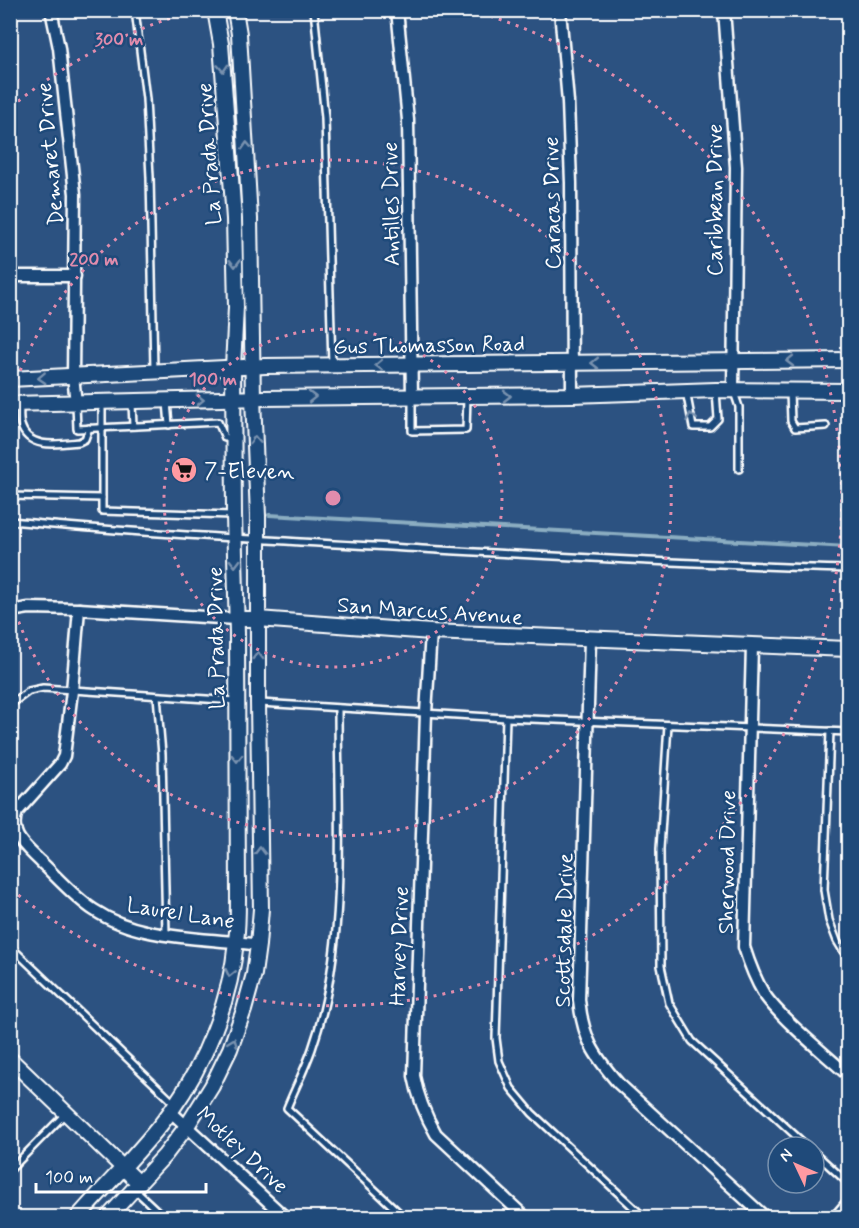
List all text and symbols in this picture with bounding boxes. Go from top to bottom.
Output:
text: 300 m [95,28,143,52]
one-way arrow [216,64,229,73]
street label: Demaret Drive [31,81,71,227]
street label: La Prada Drive [191,82,229,226]
street label: Caribbean Drive [702,124,730,276]
street label: Caracas Drive [538,136,568,270]
one-way arrow [240,142,253,151]
street label: Antilles Drive [377,142,407,266]
text: 200 m [69,248,119,272]
one-way arrow [229,258,241,267]
street label: Gus Thomasson Road [333,330,525,362]
one-way arrow [786,355,795,367]
one-way arrow [591,357,600,369]
one-way arrow [375,359,384,371]
text: 100 m [189,368,237,392]
one-way arrow [37,371,46,384]
one-way arrow [502,390,511,402]
one-way arrow [307,391,316,404]
one-way arrow [195,394,204,406]
one-way arrow [685,412,698,422]
one-way arrow [249,435,262,444]
supermarket icon: 7-Eleven [169,455,199,485]
place label: 7-Eleven [204,458,294,486]
centre of rings [323,488,343,508]
one-way arrow [229,558,241,567]
street label: La Prada Drive [202,566,232,710]
street label: San Marcus Avenue [336,592,524,632]
one-way arrow [252,651,264,660]
one-way arrow [231,753,243,762]
street label: Sherwood Drive [713,790,743,934]
one-way arrow [254,846,267,855]
street label: Scottsdale Drive [550,852,580,1008]
street label: Harvey Drive [384,886,416,1006]
street label: Laurel Lane [125,892,237,936]
one-way arrow [225,968,238,978]
one-way arrow [225,1037,238,1048]
street label: Motley Drive [190,1101,294,1200]
north arrow [766,1135,826,1195]
text: N [775,1144,798,1167]
scale bar [36,1156,206,1194]
text: 100 m [45,1166,93,1190]

